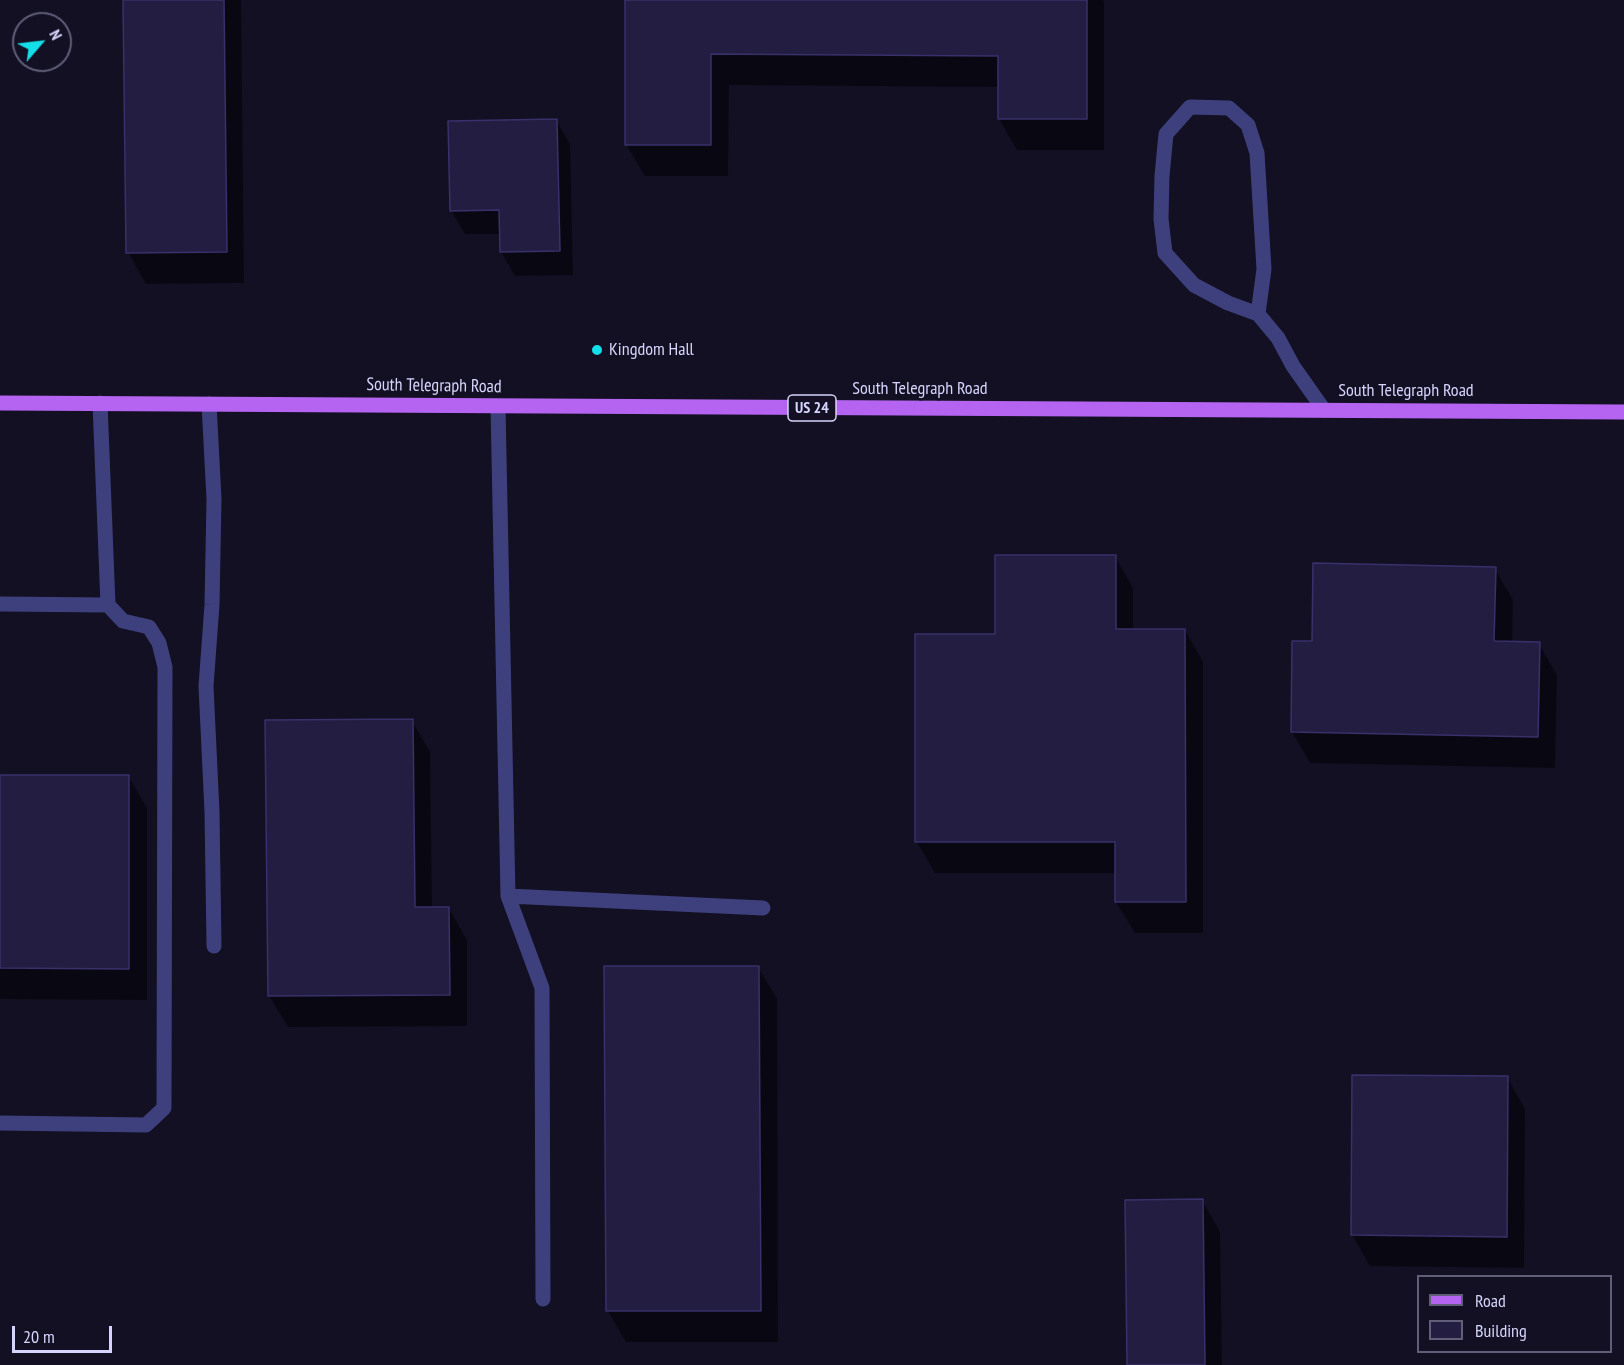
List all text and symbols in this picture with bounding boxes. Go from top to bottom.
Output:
north arrow [12,12,72,72]
text: N [45,26,67,43]
place label: Kingdom Hall [609,339,694,361]
marker: Kingdom Hall [590,343,604,357]
street label: South Telegraph Road [366,374,502,398]
street label: South Telegraph Road [852,378,988,400]
street label: South Telegraph Road [1338,380,1474,402]
road number: US 24 [788,395,836,421]
legend [1417,1275,1612,1353]
text: Road [1475,1289,1506,1312]
scale bar [15,1314,116,1352]
text: Building [1475,1319,1527,1342]
text: 20 m [23,1325,55,1348]

